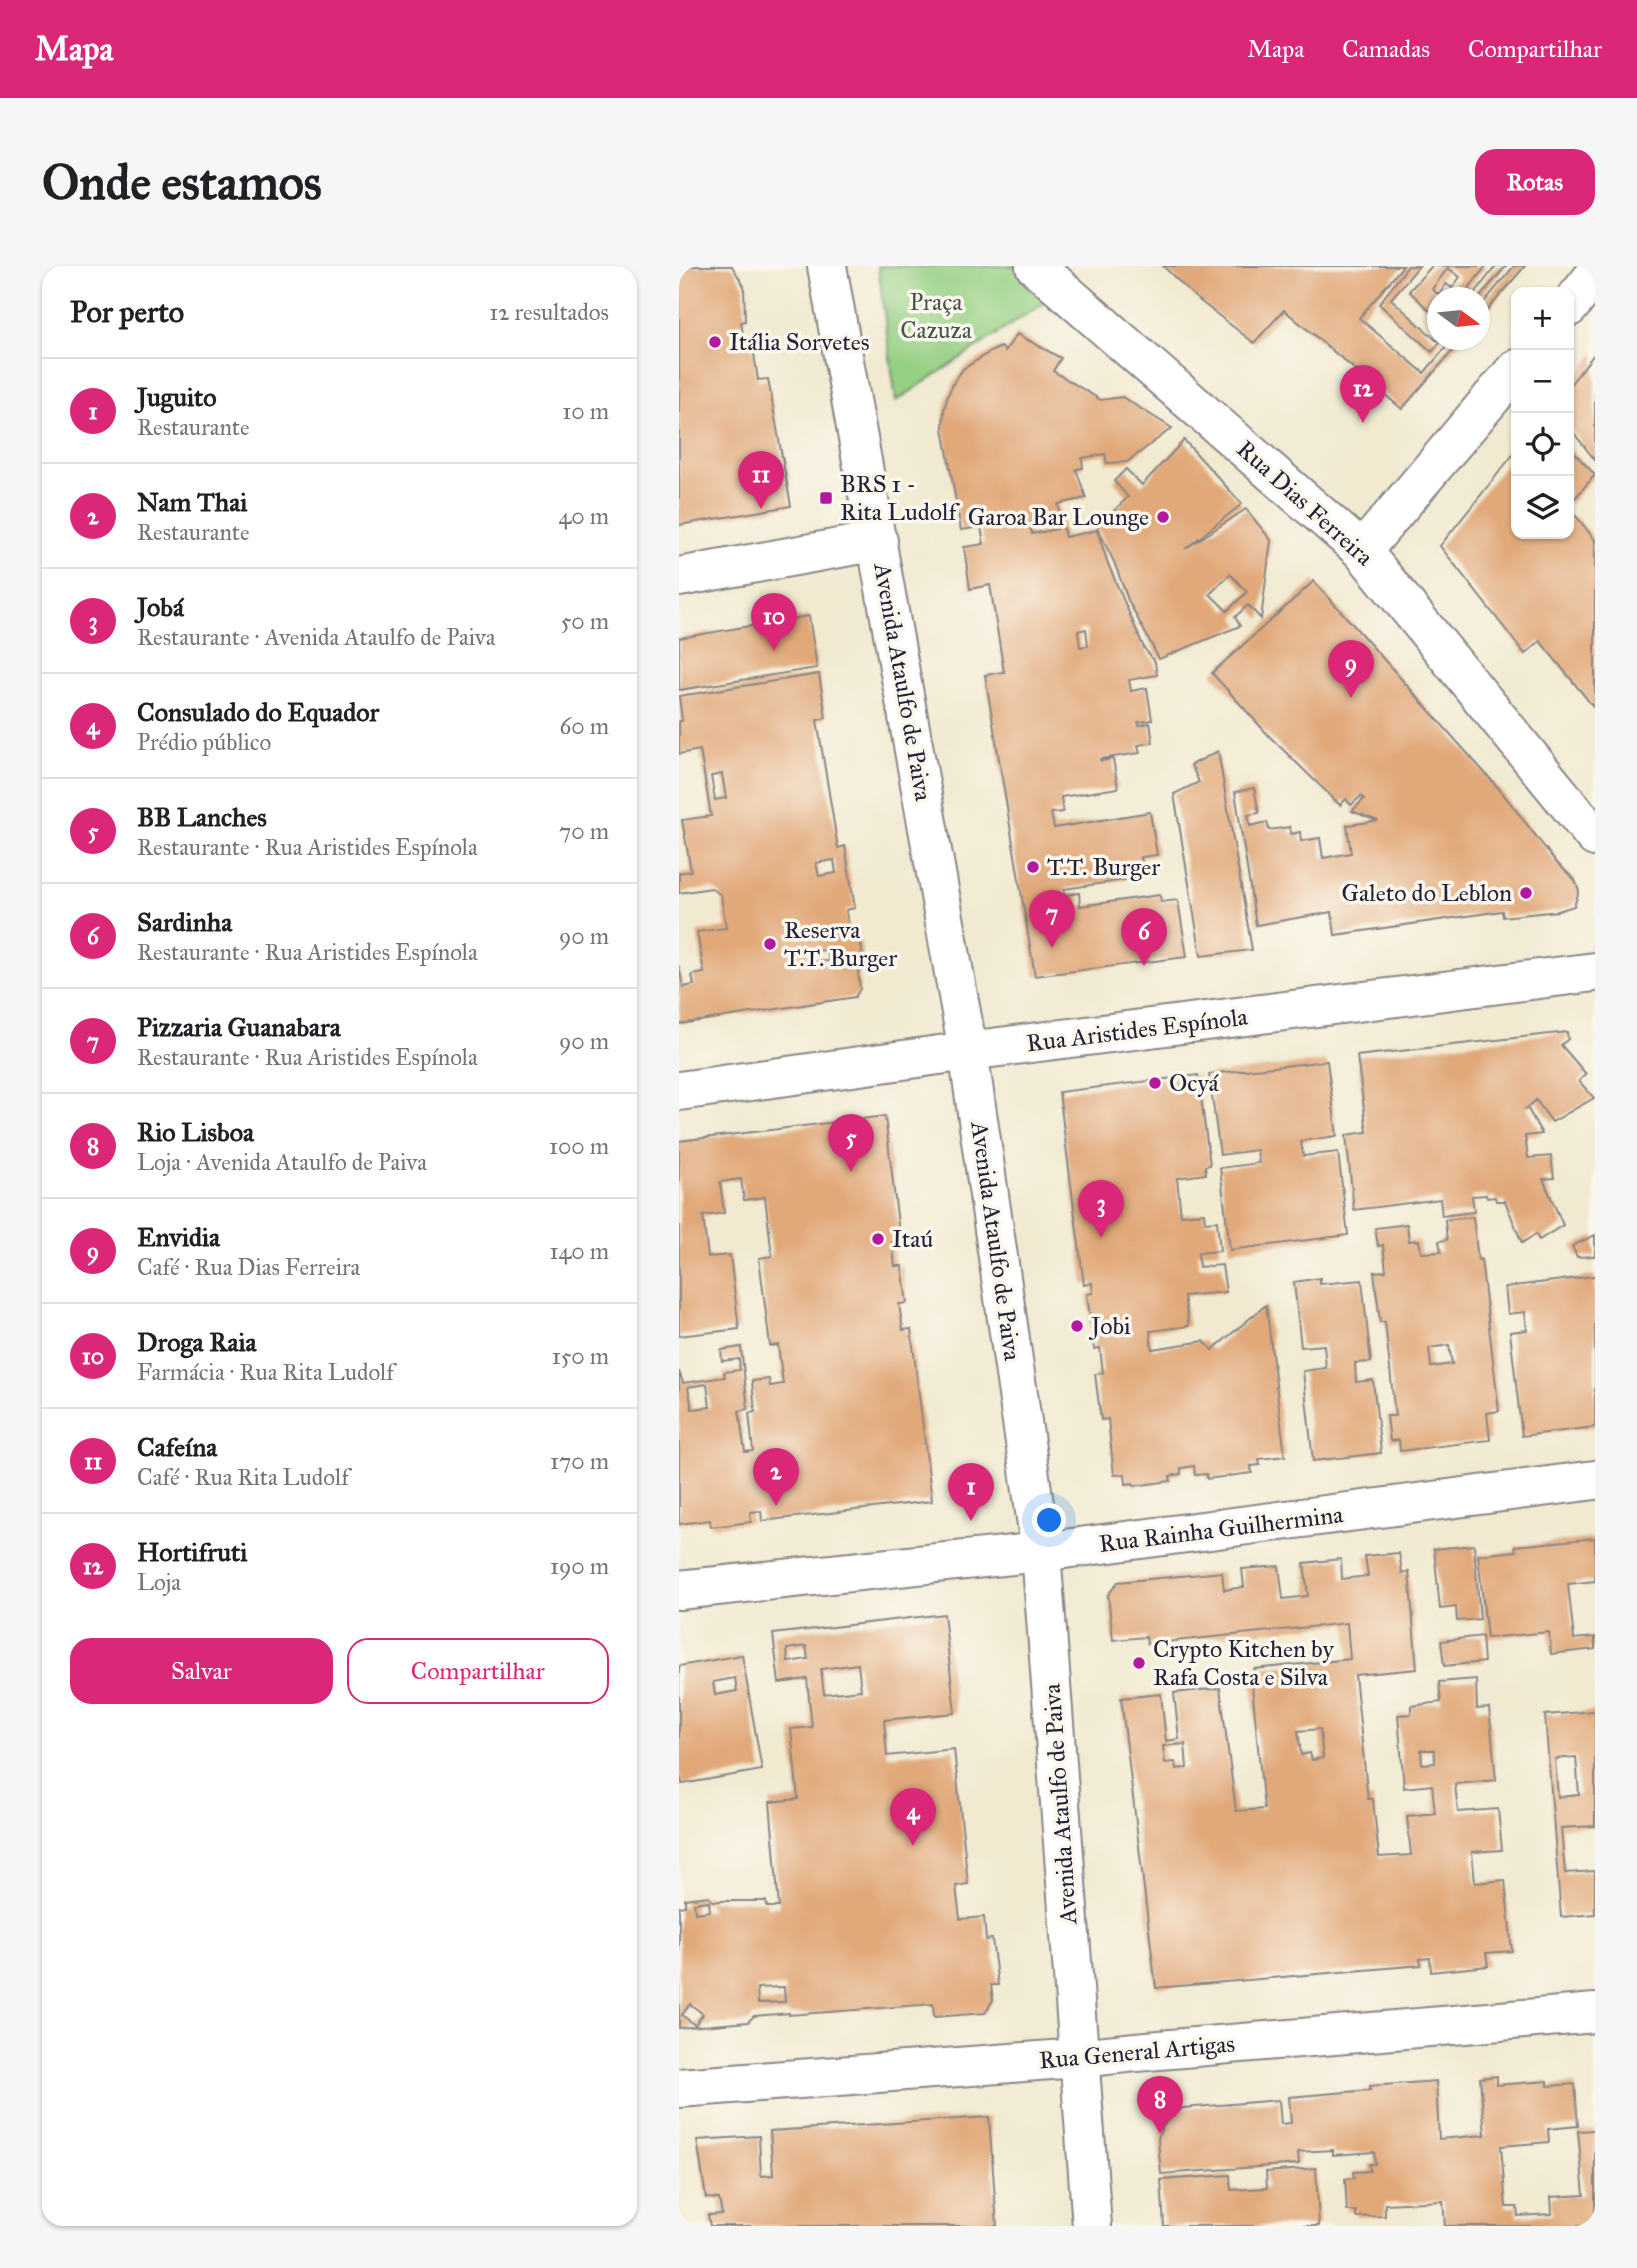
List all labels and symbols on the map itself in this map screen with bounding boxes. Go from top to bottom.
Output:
park label: Praça Cazuza [900,287,973,345]
north arrow [1427,287,1490,350]
place label: Itália Sorvetes [729,327,870,357]
marker: Itália Sorvetes [707,334,723,350]
pin: 12 [1340,365,1386,423]
street label: Rua Dias Ferreira [1231,434,1380,573]
pin: 11 [738,451,784,509]
place label: BRS 1 - Rita Ludolf [840,469,960,527]
marker: BRS 1 - Rita Ludolf [818,490,834,506]
place label: Garoa Bar Lounge [968,502,1149,532]
marker: Garoa Bar Lounge [1155,509,1171,525]
street label: Avenida Ataulfo de Paiva [867,560,939,804]
pin: 10 [751,593,797,651]
pin: 9 [1328,640,1374,698]
place label: T.T. Burger [1047,852,1160,882]
marker: T.T. Burger [1025,859,1041,875]
place label: Galeto do Leblon [1342,878,1512,908]
marker: Galeto do Leblon [1518,885,1534,901]
pin: 7 [1029,890,1075,948]
pin: 6 [1121,908,1167,966]
place label: Reserva T.T. Burger [784,915,897,973]
marker: Reserva T.T. Burger [762,936,778,952]
street label: Rua Aristides Espínola [1025,1001,1250,1058]
place label: Ocyá [1169,1068,1220,1098]
marker: Ocyá [1147,1075,1163,1091]
pin: 5 [828,1114,874,1172]
street label: Avenida Ataulfo de Paiva [964,1119,1028,1363]
pin: 3 [1078,1180,1124,1238]
place label: Itaú [892,1224,933,1254]
marker: Itaú [870,1231,886,1247]
place label: Jobi [1088,1311,1131,1341]
marker: Jobi [1069,1318,1085,1334]
pin: 2 [753,1448,799,1506]
pin: 1 [948,1463,994,1521]
street label: Rua Rainha Guilhermina [1097,1499,1346,1559]
your location [1032,1503,1066,1537]
place label: Crypto Kitchen by Rafa Costa e Silva [1153,1634,1334,1692]
marker: Crypto Kitchen by Rafa Costa e Silva [1131,1655,1147,1671]
street label: Avenida Ataulfo de Paiva [1037,1682,1083,1926]
pin: 4 [890,1788,936,1846]
street label: Rua General Artigas [1038,2028,1236,2076]
pin: 8 [1137,2076,1183,2134]

